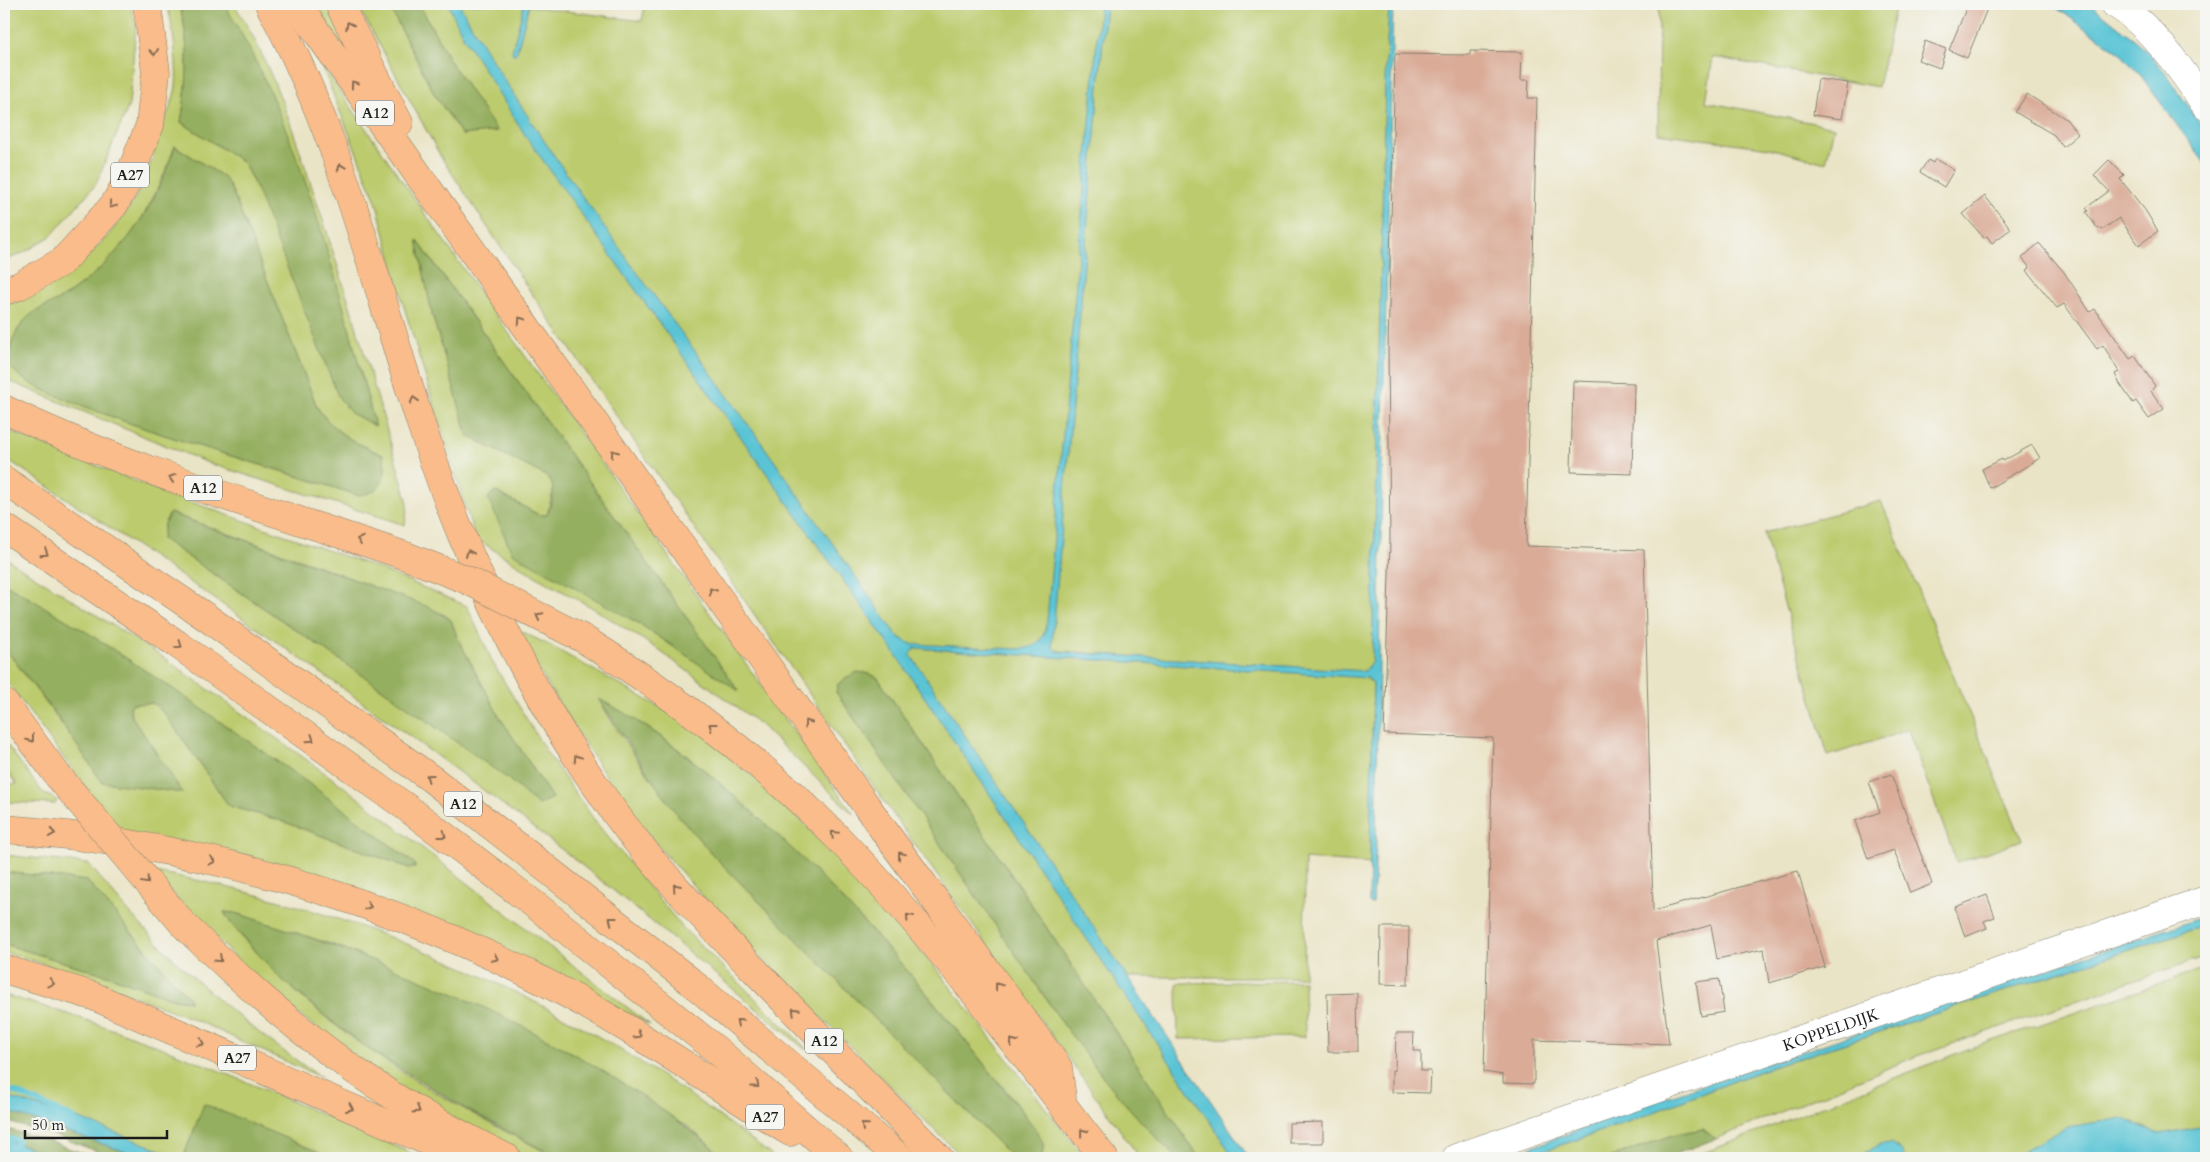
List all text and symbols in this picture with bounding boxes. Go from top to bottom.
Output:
one-way arrow [345,21,356,30]
one-way arrow [148,48,159,56]
one-way arrow [351,80,360,90]
road number: A12 [356,100,394,126]
road number: A27 [111,162,149,188]
one-way arrow [337,163,347,172]
one-way arrow [110,199,118,208]
one-way arrow [518,316,527,325]
one-way arrow [409,397,419,405]
one-way arrow [611,449,620,459]
one-way arrow [168,473,177,483]
road number: A12 [184,476,222,500]
one-way arrow [356,536,364,546]
one-way arrow [39,547,48,557]
one-way arrow [465,549,476,558]
one-way arrow [709,587,718,597]
one-way arrow [535,612,544,622]
one-way arrow [173,639,183,648]
one-way arrow [804,720,812,729]
one-way arrow [709,724,718,732]
one-way arrow [25,733,34,743]
one-way arrow [305,733,315,742]
one-way arrow [574,755,583,764]
one-way arrow [425,774,435,783]
road number: A12 [444,792,482,816]
one-way arrow [49,827,57,838]
one-way arrow [437,829,446,837]
one-way arrow [830,831,839,840]
one-way arrow [898,851,907,861]
one-way arrow [208,855,217,866]
one-way arrow [140,875,149,884]
one-way arrow [673,883,682,892]
one-way arrow [364,900,372,910]
one-way arrow [906,913,915,922]
one-way arrow [608,917,618,926]
one-way arrow [490,952,499,963]
one-way arrow [213,953,222,962]
one-way arrow [46,977,54,987]
one-way arrow [995,982,1004,992]
street label: KOPPELDIJK [1780,1003,1882,1057]
one-way arrow [791,1008,800,1017]
one-way arrow [736,1019,745,1027]
road number: A12 [805,1028,843,1054]
one-way arrow [632,1029,641,1038]
one-way arrow [196,1036,205,1047]
one-way arrow [1010,1039,1018,1048]
road number: A27 [218,1046,256,1070]
one-way arrow [750,1079,759,1088]
one-way arrow [345,1101,354,1112]
one-way arrow [412,1104,421,1114]
road number: A27 [746,1104,784,1130]
scale bar [25,1107,168,1139]
text: 50 m [32,1115,64,1135]
one-way arrow [860,1123,869,1132]
one-way arrow [1081,1129,1089,1138]

